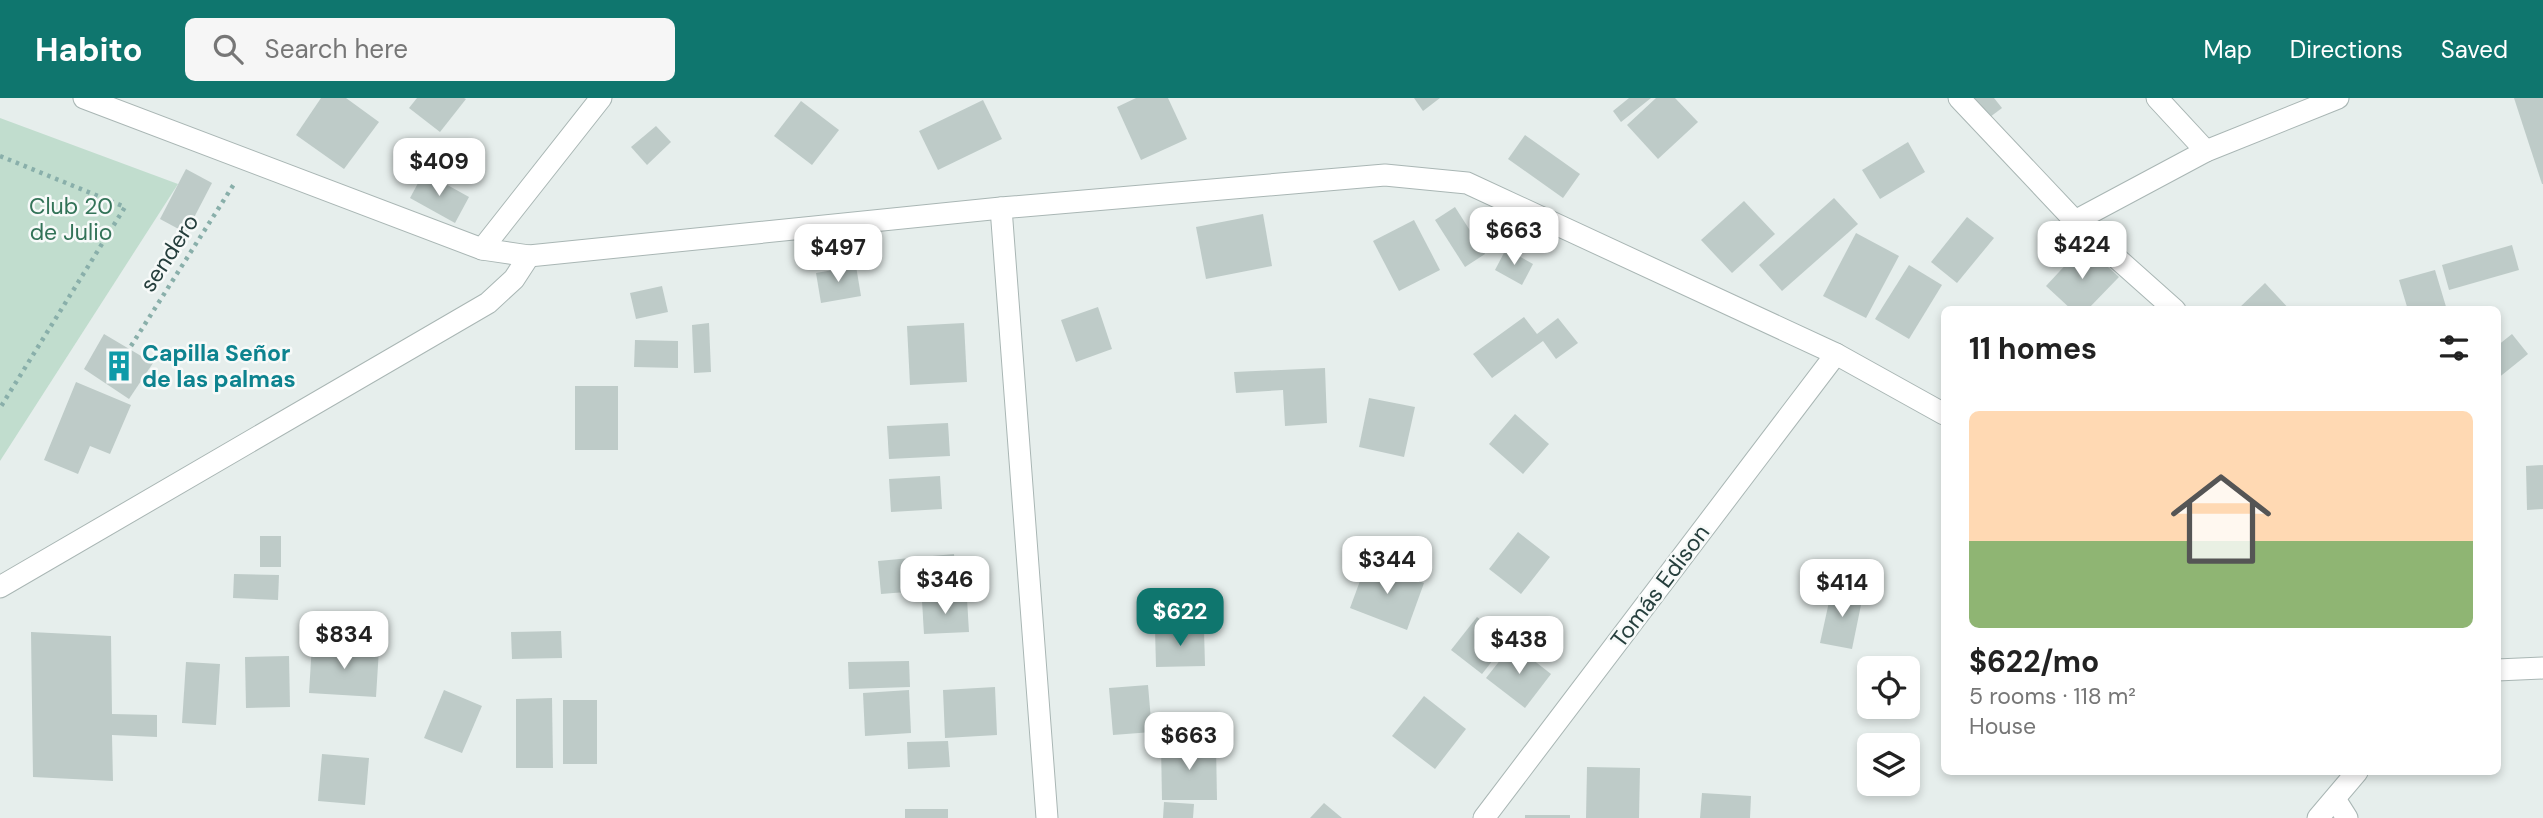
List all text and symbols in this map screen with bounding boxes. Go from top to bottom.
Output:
search box [185,18,675,81]
text: Habito [35,28,143,71]
icon: search [209,30,247,68]
text: Search here [265,32,408,66]
text: Map [2204,34,2252,65]
text: Directions [2290,34,2403,65]
text: Saved [2441,34,2508,65]
pin: $409 [398,139,480,198]
text: $409 [409,146,469,176]
park label: Club 20 de Julio [29,191,113,247]
street label: sendero [133,208,205,298]
pin: $663 [1473,208,1555,267]
text: $663 [1486,215,1542,245]
pin: $424 [2041,222,2123,281]
pin: $497 [797,225,879,284]
text: $424 [2054,229,2110,259]
text: $497 [810,232,866,262]
text: 11 homes [1969,329,2097,368]
icon: filters [2435,329,2473,367]
place label: Capilla Señor de las palmas [142,338,296,394]
building icon: Capilla Señor de las palmas [102,349,136,383]
icon: home [2158,456,2284,582]
street label: Tomás Edison [1604,518,1716,654]
pin: $344 [1346,536,1428,596]
text: $344 [1358,544,1416,574]
pin: $346 [904,556,986,616]
pin: $414 [1801,560,1883,619]
text: $346 [916,564,974,594]
text: $414 [1816,567,1868,597]
pin: $622 [1139,588,1221,648]
text: $622 [1153,596,1207,626]
pin: $834 [303,612,385,671]
pin: $438 [1478,616,1560,676]
text: $834 [315,619,373,649]
text: $438 [1490,624,1548,654]
text: $622/mo [1969,642,2099,681]
map controls [1857,656,1920,796]
button: locate [1857,656,1920,719]
text: 5 rooms · 118 m² [1969,681,2136,711]
text: House [1969,711,2036,741]
pin: $663 [1148,712,1230,772]
text: $663 [1161,720,1217,750]
button: layers [1857,733,1920,796]

